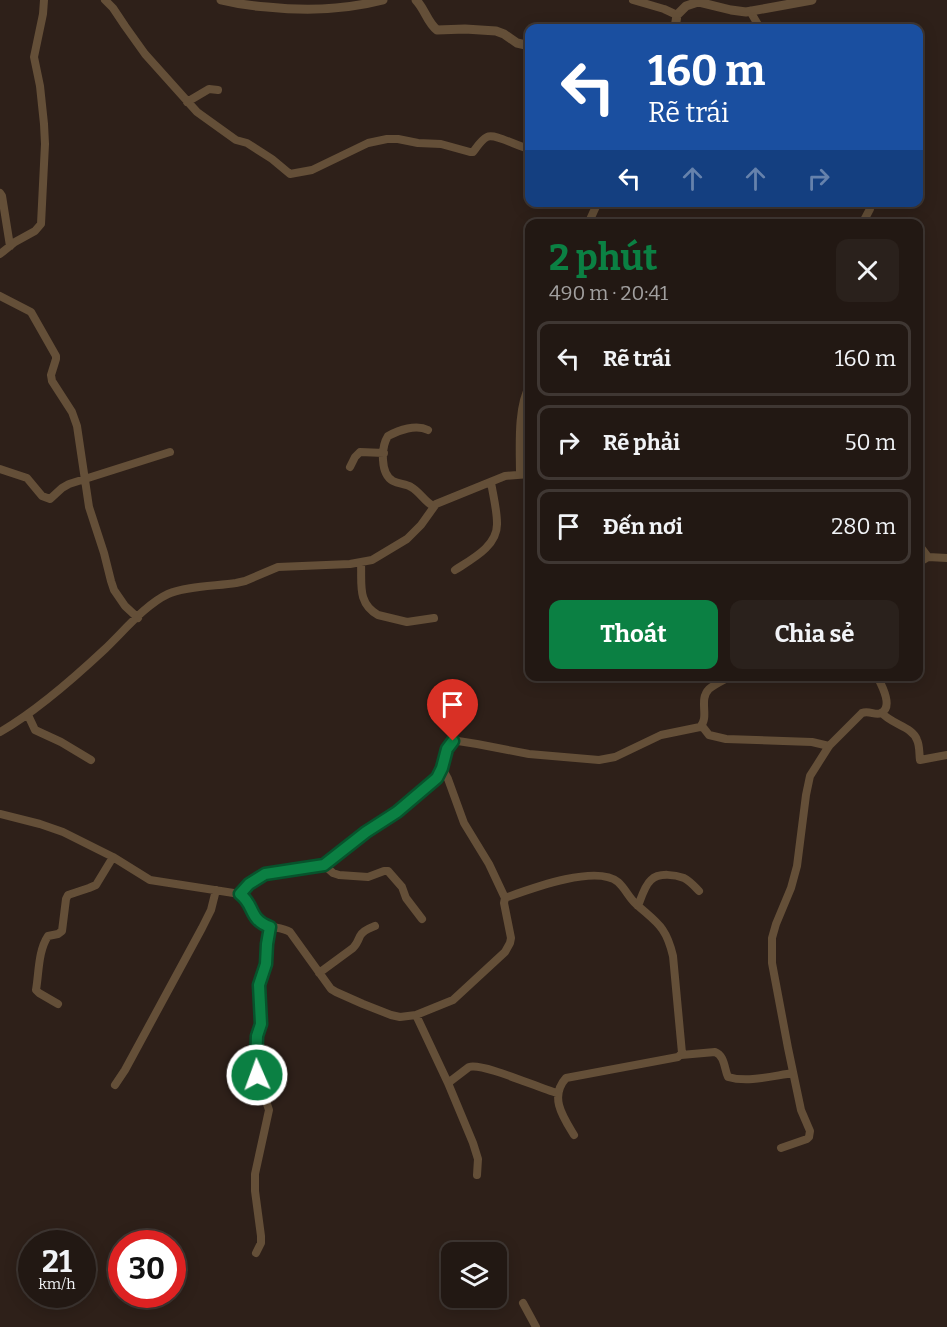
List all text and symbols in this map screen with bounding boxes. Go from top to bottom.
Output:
text: 160 m [648,46,765,96]
icon: left [549,48,627,126]
text: Rẽ trái [648,97,729,129]
icon: left [613,162,646,195]
icon: ahead [676,162,709,195]
icon: ahead [739,162,772,195]
icon: right [802,162,835,195]
text: 2 phút [549,236,657,280]
button: close [836,239,899,302]
text: 490 m · 20:41 [549,281,668,305]
icon: left [552,342,585,375]
text: Rẽ trái [603,345,671,372]
text: 160 m [835,345,896,372]
icon: right [552,426,585,459]
text: Rẽ phải [603,429,680,456]
text: 50 m [845,429,896,456]
icon: arrive [552,510,585,543]
text: Đến nơi [603,513,683,540]
text: 280 m [831,513,896,540]
button: Thoát [549,600,718,669]
button: Chia sẻ [730,600,899,669]
pin [427,679,478,741]
icon: arrive [436,688,469,721]
position arrow [225,1043,289,1107]
speed limit sign: 30 [108,1230,186,1308]
map controls [441,1242,507,1308]
button: layers [441,1242,507,1308]
text: 21 [42,1244,72,1280]
text: km/h [38,1275,76,1293]

